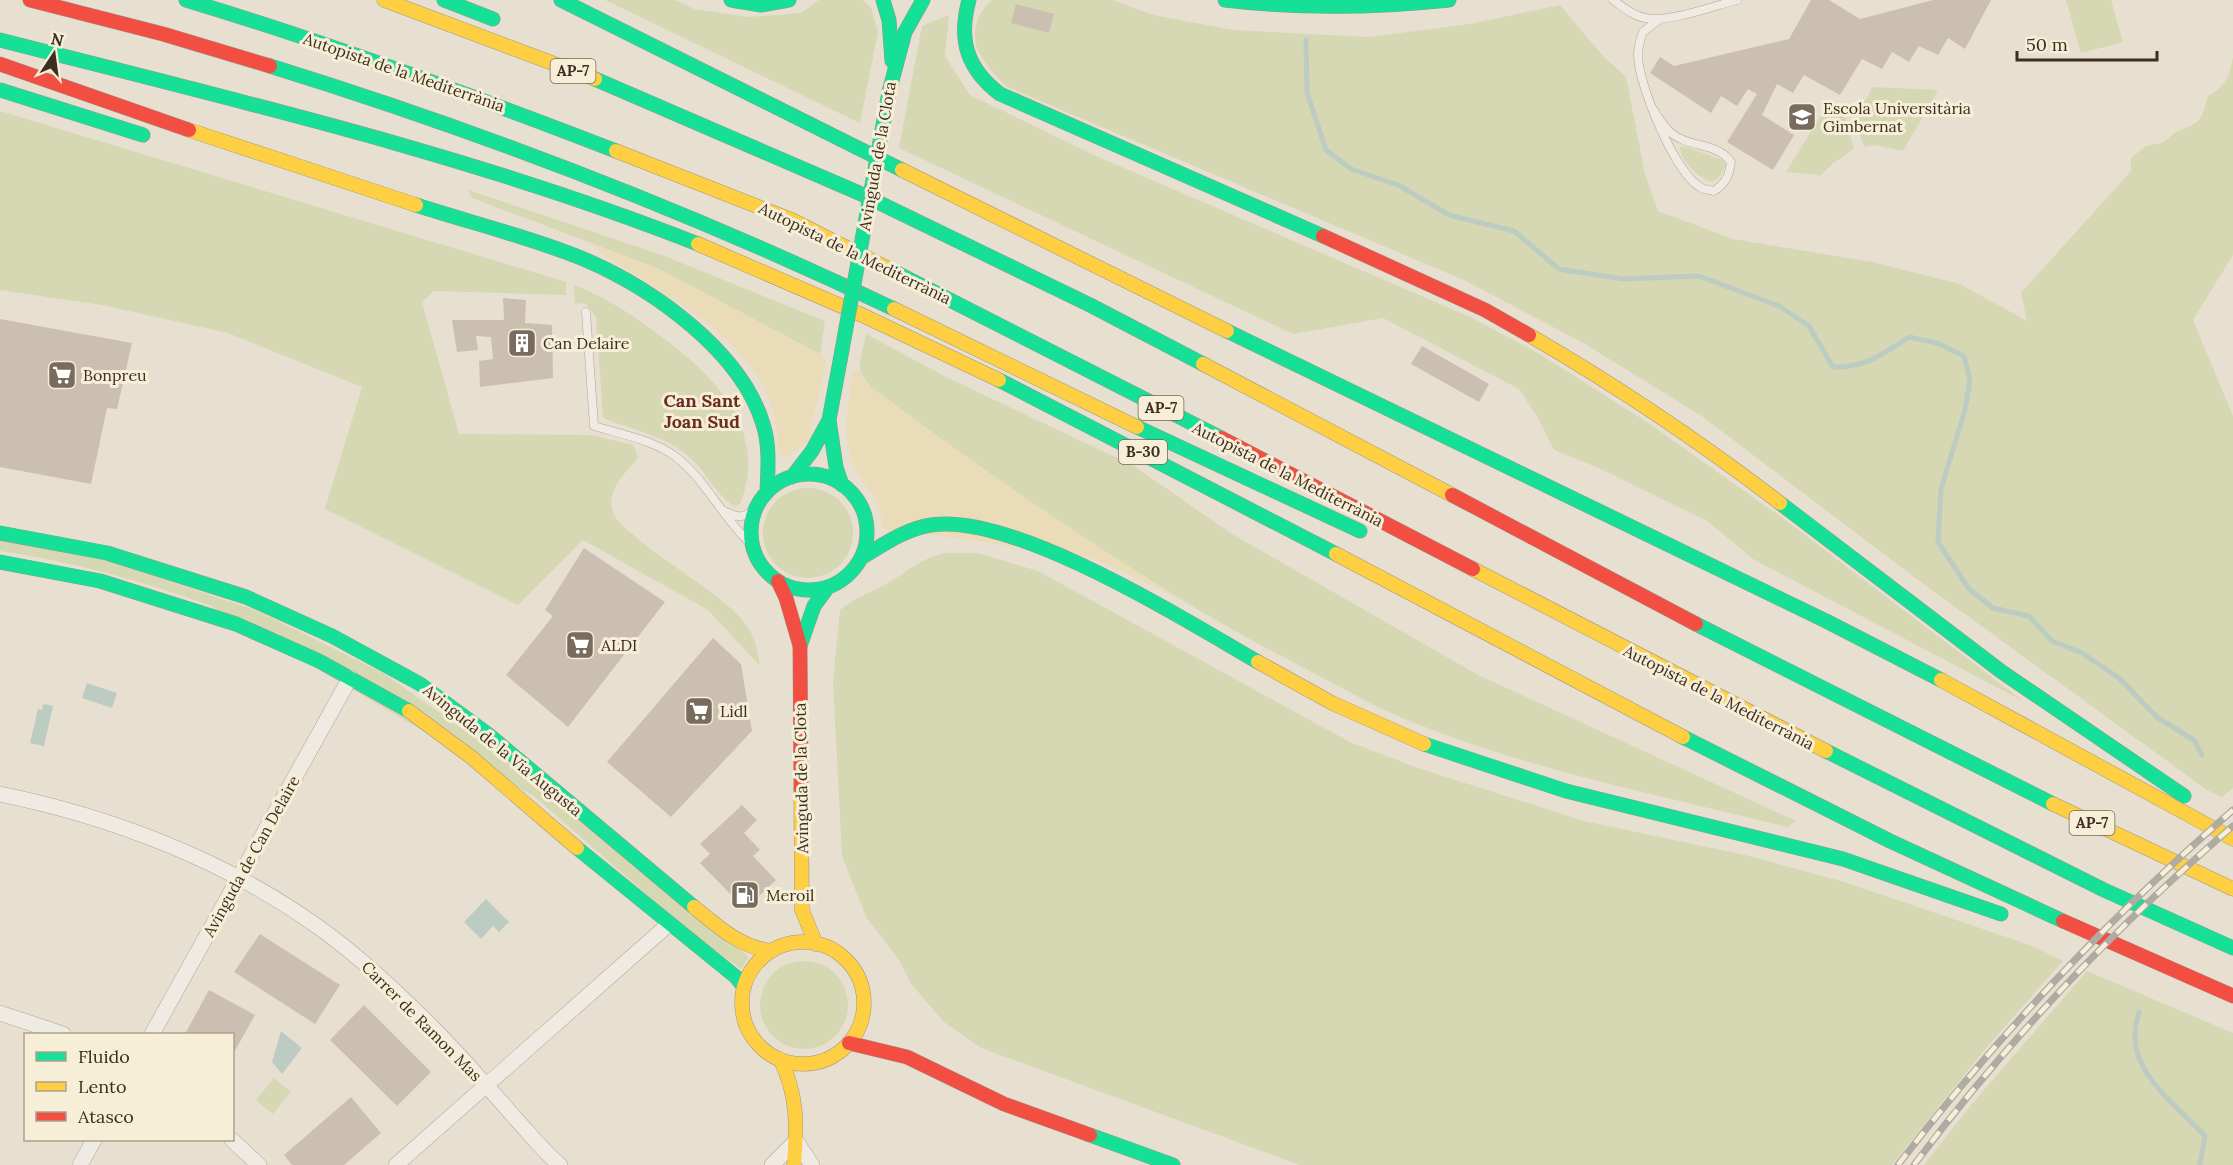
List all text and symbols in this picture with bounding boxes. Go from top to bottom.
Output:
north arrow [24,24,84,84]
scale bar [2017,24,2156,62]
text: N [49,28,66,51]
street label: Autopista de la Mediterrània [300,28,507,116]
text: 50 m [2026,33,2068,56]
road number: AP-7 [550,59,596,83]
street label: Avinguda de la Clota [854,80,900,233]
place label: Escola Universitària Gimbernat [1823,98,1971,136]
school or university icon: Escola Universitària Gimbernat [1786,101,1818,133]
street label: Autopista de la Mediterrània [755,197,954,308]
building icon: Can Delaire [506,327,538,359]
place label: Can Delaire [543,333,630,353]
supermarket icon: Bonpreu [46,359,78,391]
place label: Bonpreu [83,365,147,385]
district label: Can Sant Joan Sud [663,389,741,433]
road number: AP-7 [1138,396,1184,420]
street label: Autopista de la Mediterrània [1188,417,1387,531]
road number: B-30 [1119,440,1167,464]
supermarket icon: ALDI [564,629,596,661]
place label: ALDI [600,635,637,655]
street label: Autopista de la Mediterrània [1619,640,1818,754]
street label: Avinguda de la Via Augusta [419,679,586,820]
supermarket icon: Lidl [683,695,715,727]
place label: Lidl [720,701,748,721]
street label: Avinguda de la Clota [790,702,812,855]
street label: Avinguda de Can Delaire [198,772,304,941]
road number: AP-7 [2070,811,2114,835]
fuel station icon: Meroil [729,879,761,911]
place label: Meroil [766,885,814,905]
street label: Carrer de Ramon Mas [358,957,486,1085]
legend [24,1033,234,1141]
text: Fluido [78,1045,130,1068]
text: Lento [78,1075,126,1098]
text: Atasco [77,1105,134,1128]

